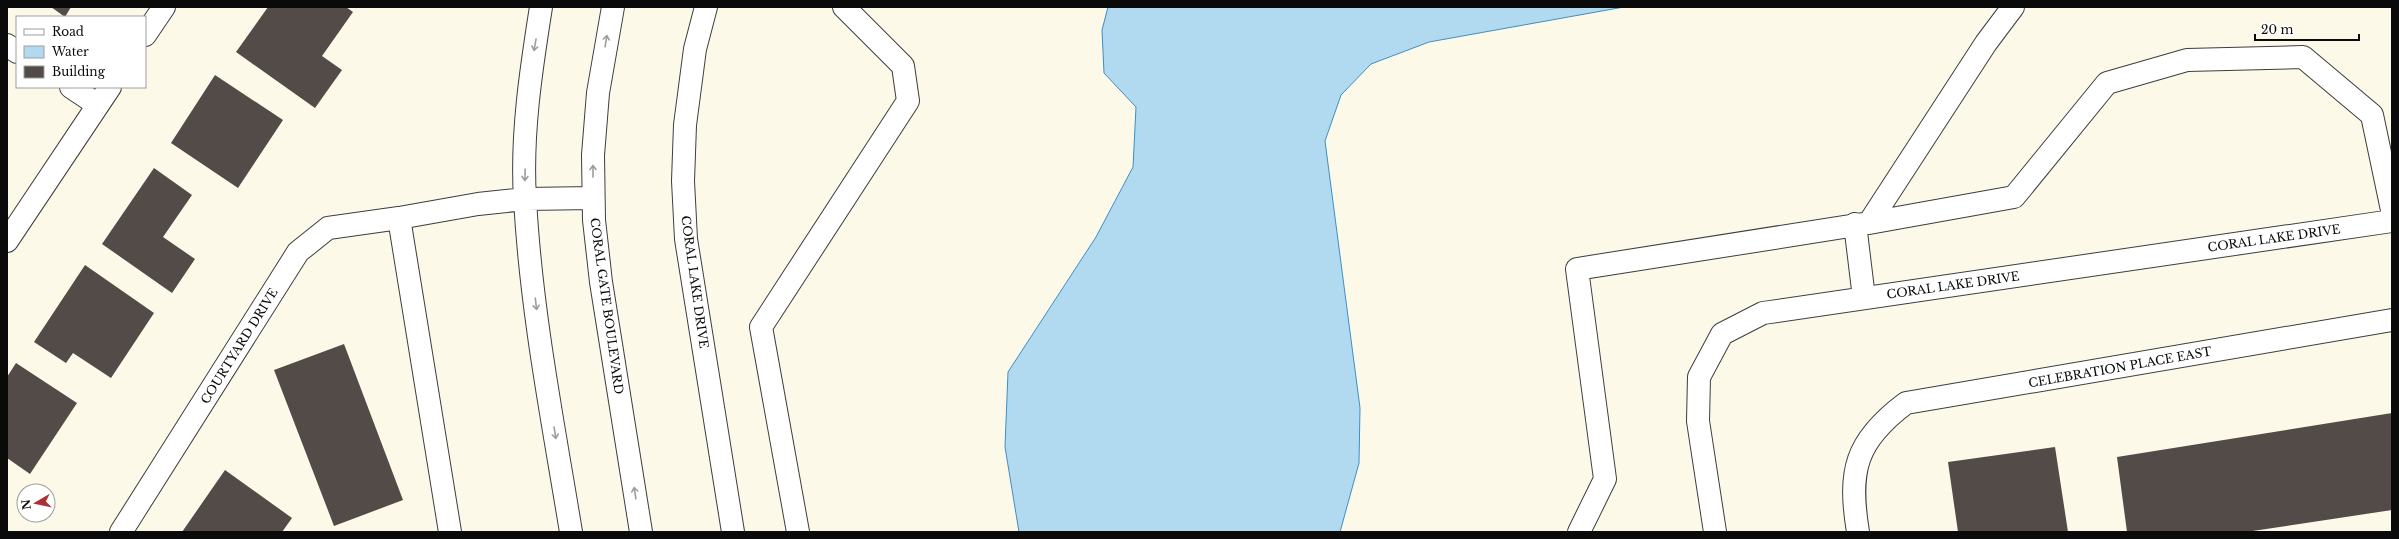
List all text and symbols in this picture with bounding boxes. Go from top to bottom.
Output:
legend [16,16,146,88]
scale bar [2255,16,2359,42]
text: 20 m [2261,22,2293,37]
text: Road [52,24,84,39]
one-way arrow [603,35,611,48]
one-way arrow [531,39,539,52]
text: Water [51,44,89,59]
text: Building [52,64,106,79]
one-way arrow [589,165,597,178]
one-way arrow [521,168,529,181]
street label: CORAL LAKE DRIVE [678,215,712,350]
street label: CORAL GATE BOULEVARD [587,217,627,395]
street label: CORAL LAKE DRIVE [2207,221,2342,255]
street label: CORAL LAKE DRIVE [1886,268,2021,302]
street label: COURTYARD DRIVE [197,285,281,407]
one-way arrow [532,297,540,310]
street label: CELEBRATION PLACE EAST [2027,343,2213,391]
one-way arrow [551,426,559,439]
north arrow [16,483,56,523]
one-way arrow [631,487,639,500]
text: N [18,498,34,511]

